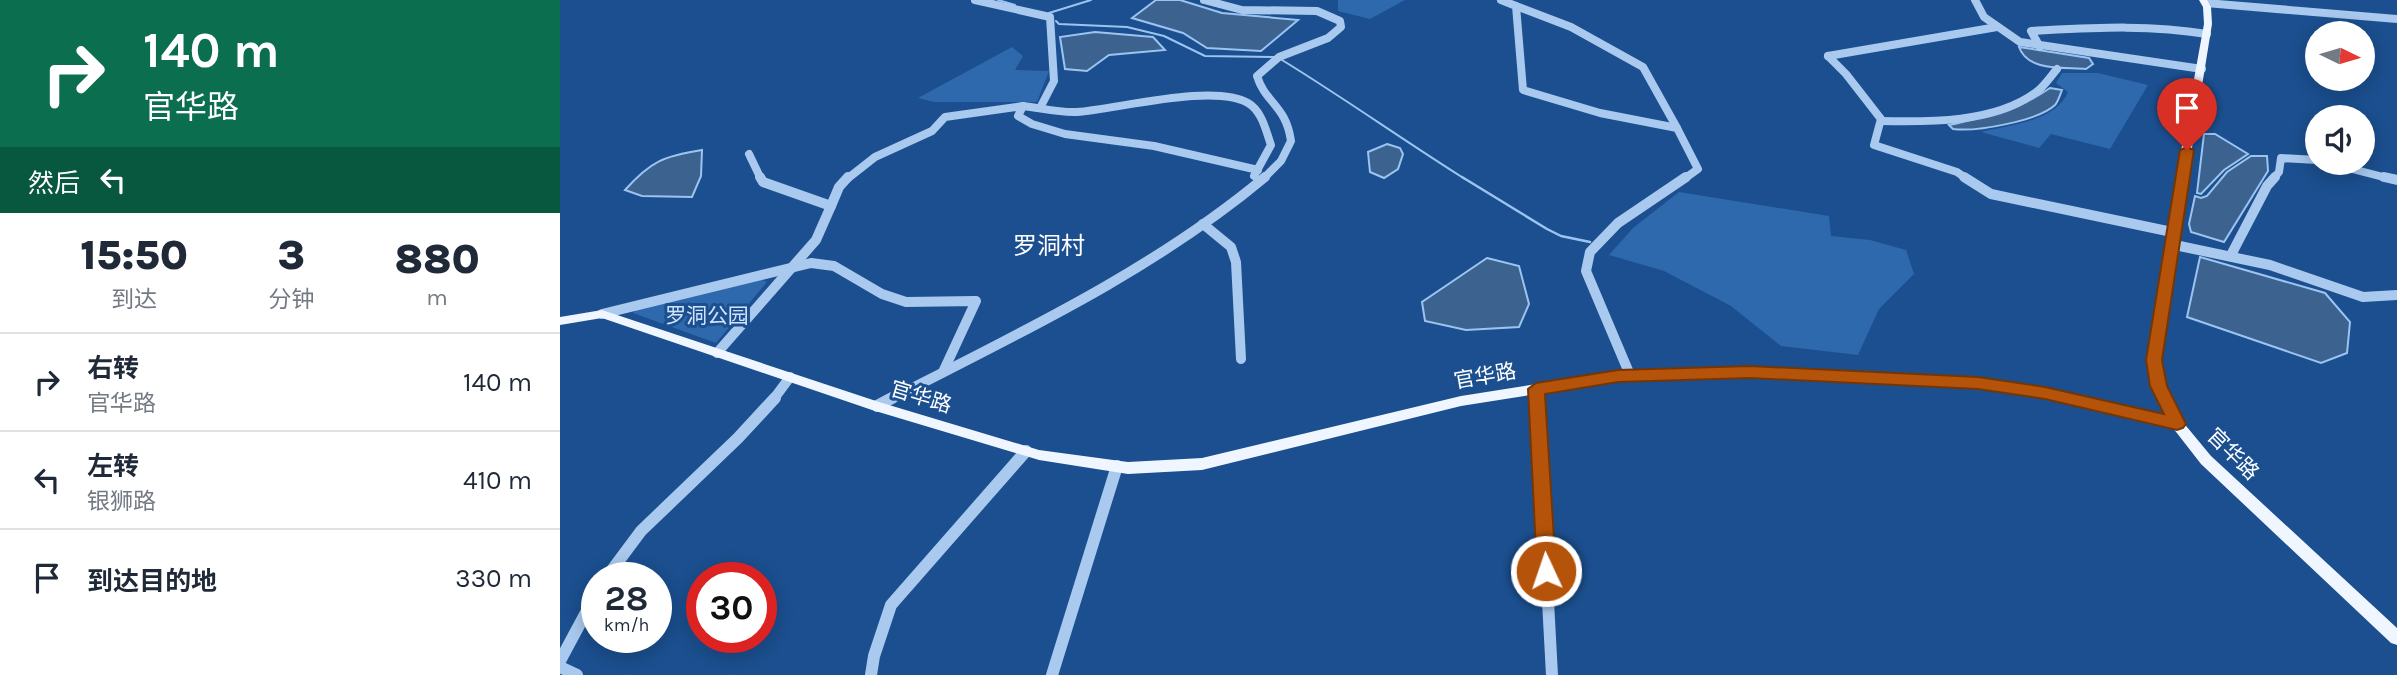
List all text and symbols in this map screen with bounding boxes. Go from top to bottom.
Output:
north arrow [2305,21,2375,91]
map controls [2305,21,2375,175]
text: 140 m [143,22,280,79]
icon: right [28,28,119,119]
pin [2157,78,2217,150]
text: 官华路 [143,89,239,126]
icon: arrive [2168,89,2206,127]
button: sound [2305,105,2375,175]
icon: left [94,161,132,199]
text: 然后 [28,168,80,199]
text: 15:50 [80,230,188,280]
text: 3 [277,230,305,280]
district label: 罗洞村 [1013,232,1085,260]
text: 880 [394,234,480,284]
text: m [426,284,448,311]
text: 到达 [111,286,157,313]
text: 分钟 [268,286,314,313]
park label: 罗洞公园 [665,304,749,328]
text: 右转 [87,353,139,384]
street label: 官华路 [1452,359,1518,393]
icon: right [28,363,66,401]
text: 140 m [463,367,532,398]
street label: 官华路 [887,376,955,418]
text: 官华路 [87,390,156,417]
street label: 官华路 [2202,423,2264,485]
text: 左转 [87,451,139,482]
icon: left [28,461,66,499]
text: 410 m [463,465,532,496]
text: 银狮路 [87,488,156,515]
position arrow [1509,534,1583,608]
icon: arrive [28,559,66,597]
speed limit sign: 30 [686,562,777,653]
text: 330 m [455,563,532,594]
text: 到达目的地 [87,566,217,597]
text: 28 [605,578,648,619]
text: km/h [604,614,649,636]

